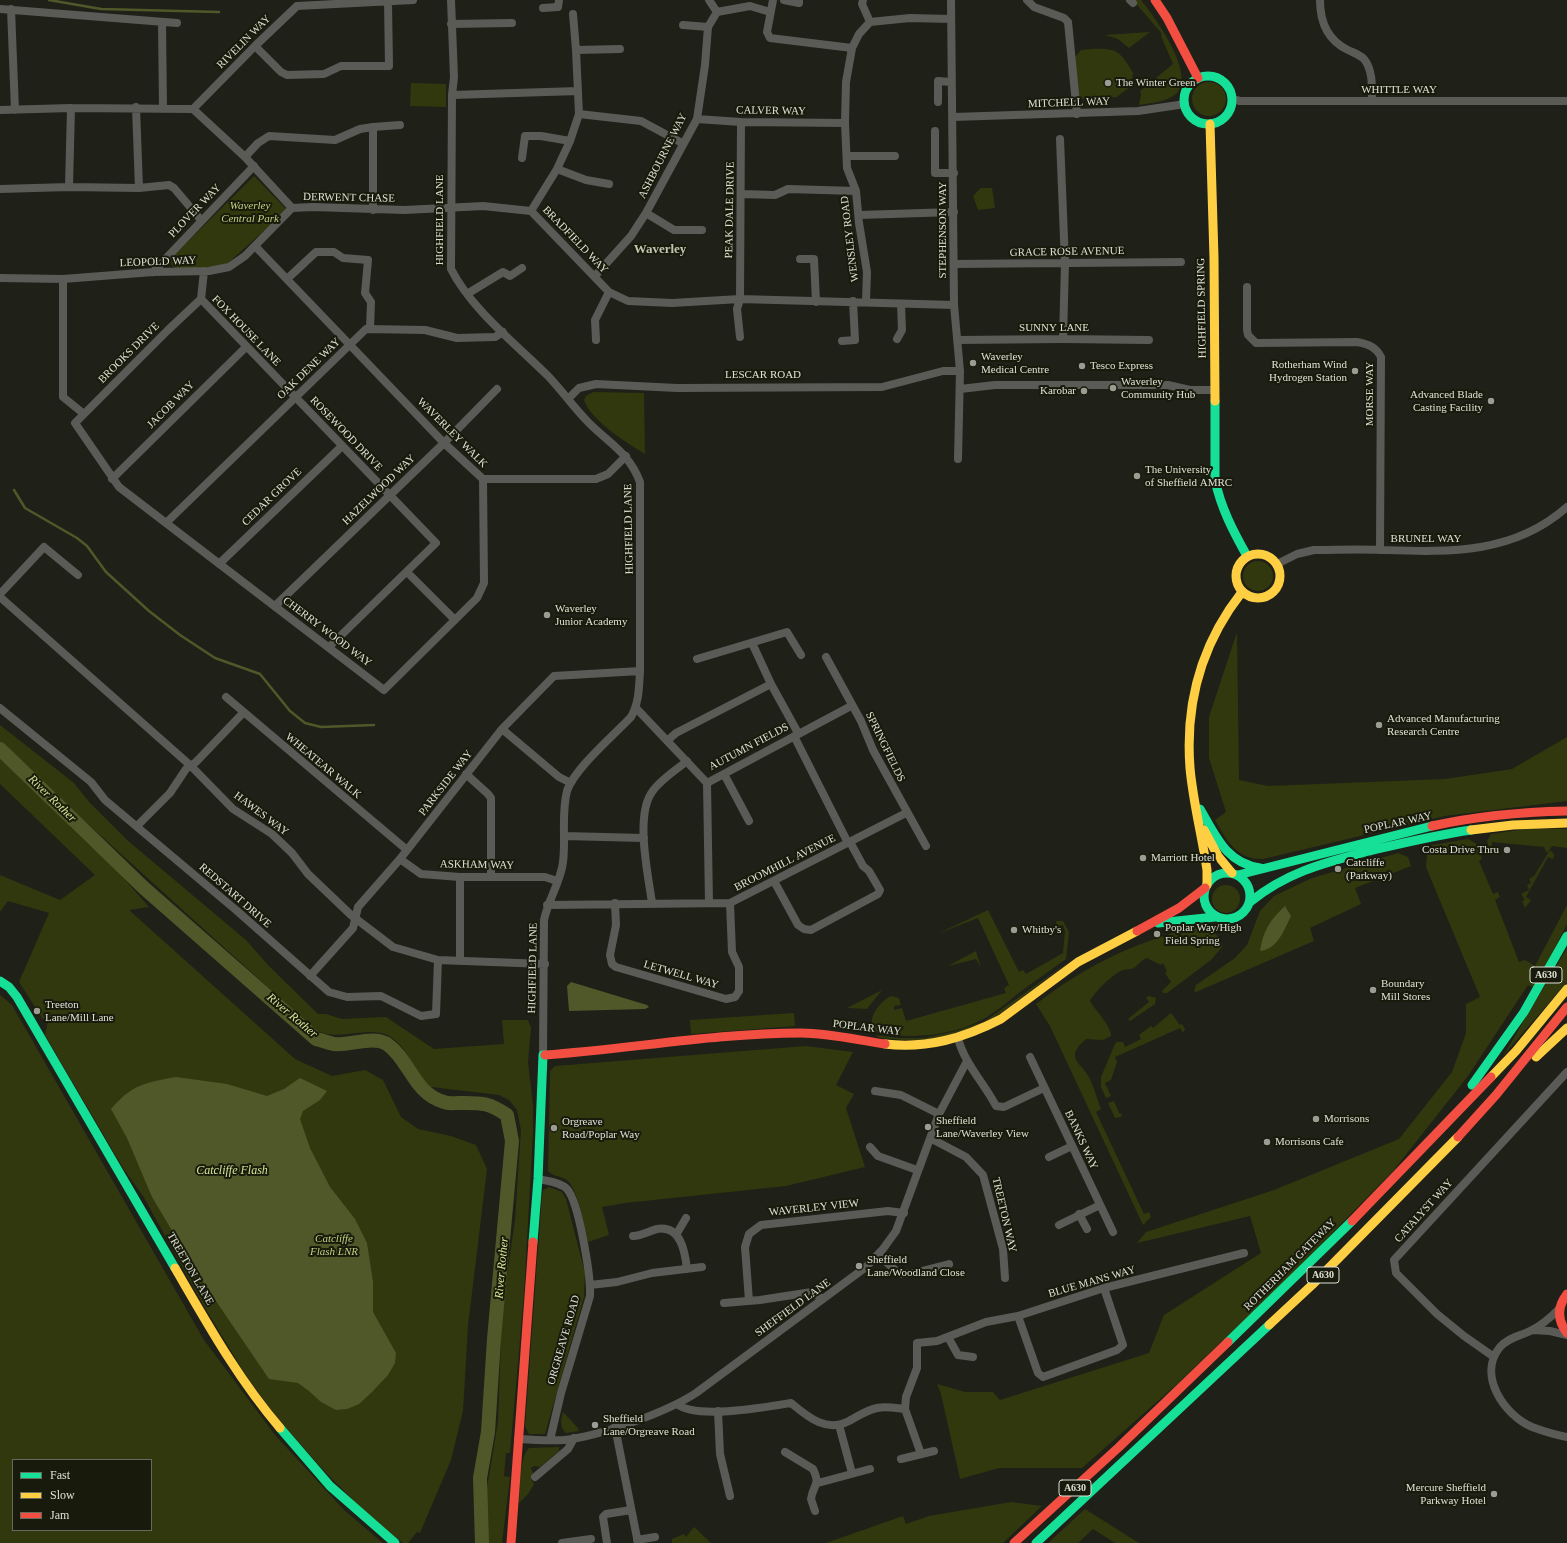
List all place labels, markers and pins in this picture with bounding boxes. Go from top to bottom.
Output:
place label: The Winter Green [1116,76,1196,90]
marker: The Winter Green [1103,78,1113,88]
place label: Waverley Medical Centre [981,350,1049,376]
marker: Waverley Medical Centre [968,358,978,368]
place label: Rotherham Wind Hydrogen Station [1269,358,1347,384]
place label: Tesco Express [1090,359,1153,373]
marker: Tesco Express [1077,361,1087,371]
marker: Rotherham Wind Hydrogen Station [1350,366,1360,376]
place label: Waverley Community Hub [1121,375,1195,401]
marker: Waverley Community Hub [1108,383,1118,393]
place label: Karobar [1040,384,1076,398]
marker: Karobar [1079,386,1089,396]
place label: Advanced Blade Casting Facility [1410,388,1483,414]
marker: Advanced Blade Casting Facility [1486,396,1496,406]
place label: The University of Sheffield AMRC [1145,463,1232,489]
marker: The University of Sheffield AMRC [1132,471,1142,481]
place label: Waverley Junior Academy [555,602,627,628]
marker: Waverley Junior Academy [542,610,552,620]
place label: Advanced Manufacturing Research Centre [1387,712,1500,738]
marker: Advanced Manufacturing Research Centre [1374,720,1384,730]
place label: Costa Drive Thru [1422,843,1499,857]
marker: Costa Drive Thru [1502,845,1512,855]
place label: Marriott Hotel [1151,851,1215,865]
marker: Marriott Hotel [1138,853,1148,863]
place label: Catcliffe (Parkway) [1346,856,1392,882]
marker: Catcliffe (Parkway) [1333,864,1343,874]
place label: Poplar Way/High Field Spring [1165,921,1241,947]
place label: Whitby's [1022,923,1061,937]
marker: Whitby's [1009,925,1019,935]
marker: Poplar Way/High Field Spring [1152,929,1162,939]
place label: Boundary Mill Stores [1381,977,1430,1003]
marker: Boundary Mill Stores [1368,985,1378,995]
place label: Treeton Lane/Mill Lane [45,998,114,1024]
marker: Treeton Lane/Mill Lane [32,1006,42,1016]
place label: Morrisons [1324,1112,1369,1126]
place label: Sheffield Lane/Waverley View [936,1114,1029,1140]
marker: Morrisons [1311,1114,1321,1124]
place label: Orgreave Road/Poplar Way [562,1115,640,1141]
marker: Sheffield Lane/Waverley View [923,1122,933,1132]
marker: Orgreave Road/Poplar Way [549,1123,559,1133]
place label: Morrisons Cafe [1275,1135,1344,1149]
marker: Morrisons Cafe [1262,1137,1272,1147]
place label: Sheffield Lane/Woodland Close [867,1253,965,1279]
marker: Sheffield Lane/Woodland Close [854,1261,864,1271]
place label: Sheffield Lane/Orgreave Road [603,1412,695,1438]
marker: Sheffield Lane/Orgreave Road [590,1420,600,1430]
place label: Mercure Sheffield Parkway Hotel [1406,1481,1486,1507]
marker: Mercure Sheffield Parkway Hotel [1489,1489,1499,1499]

